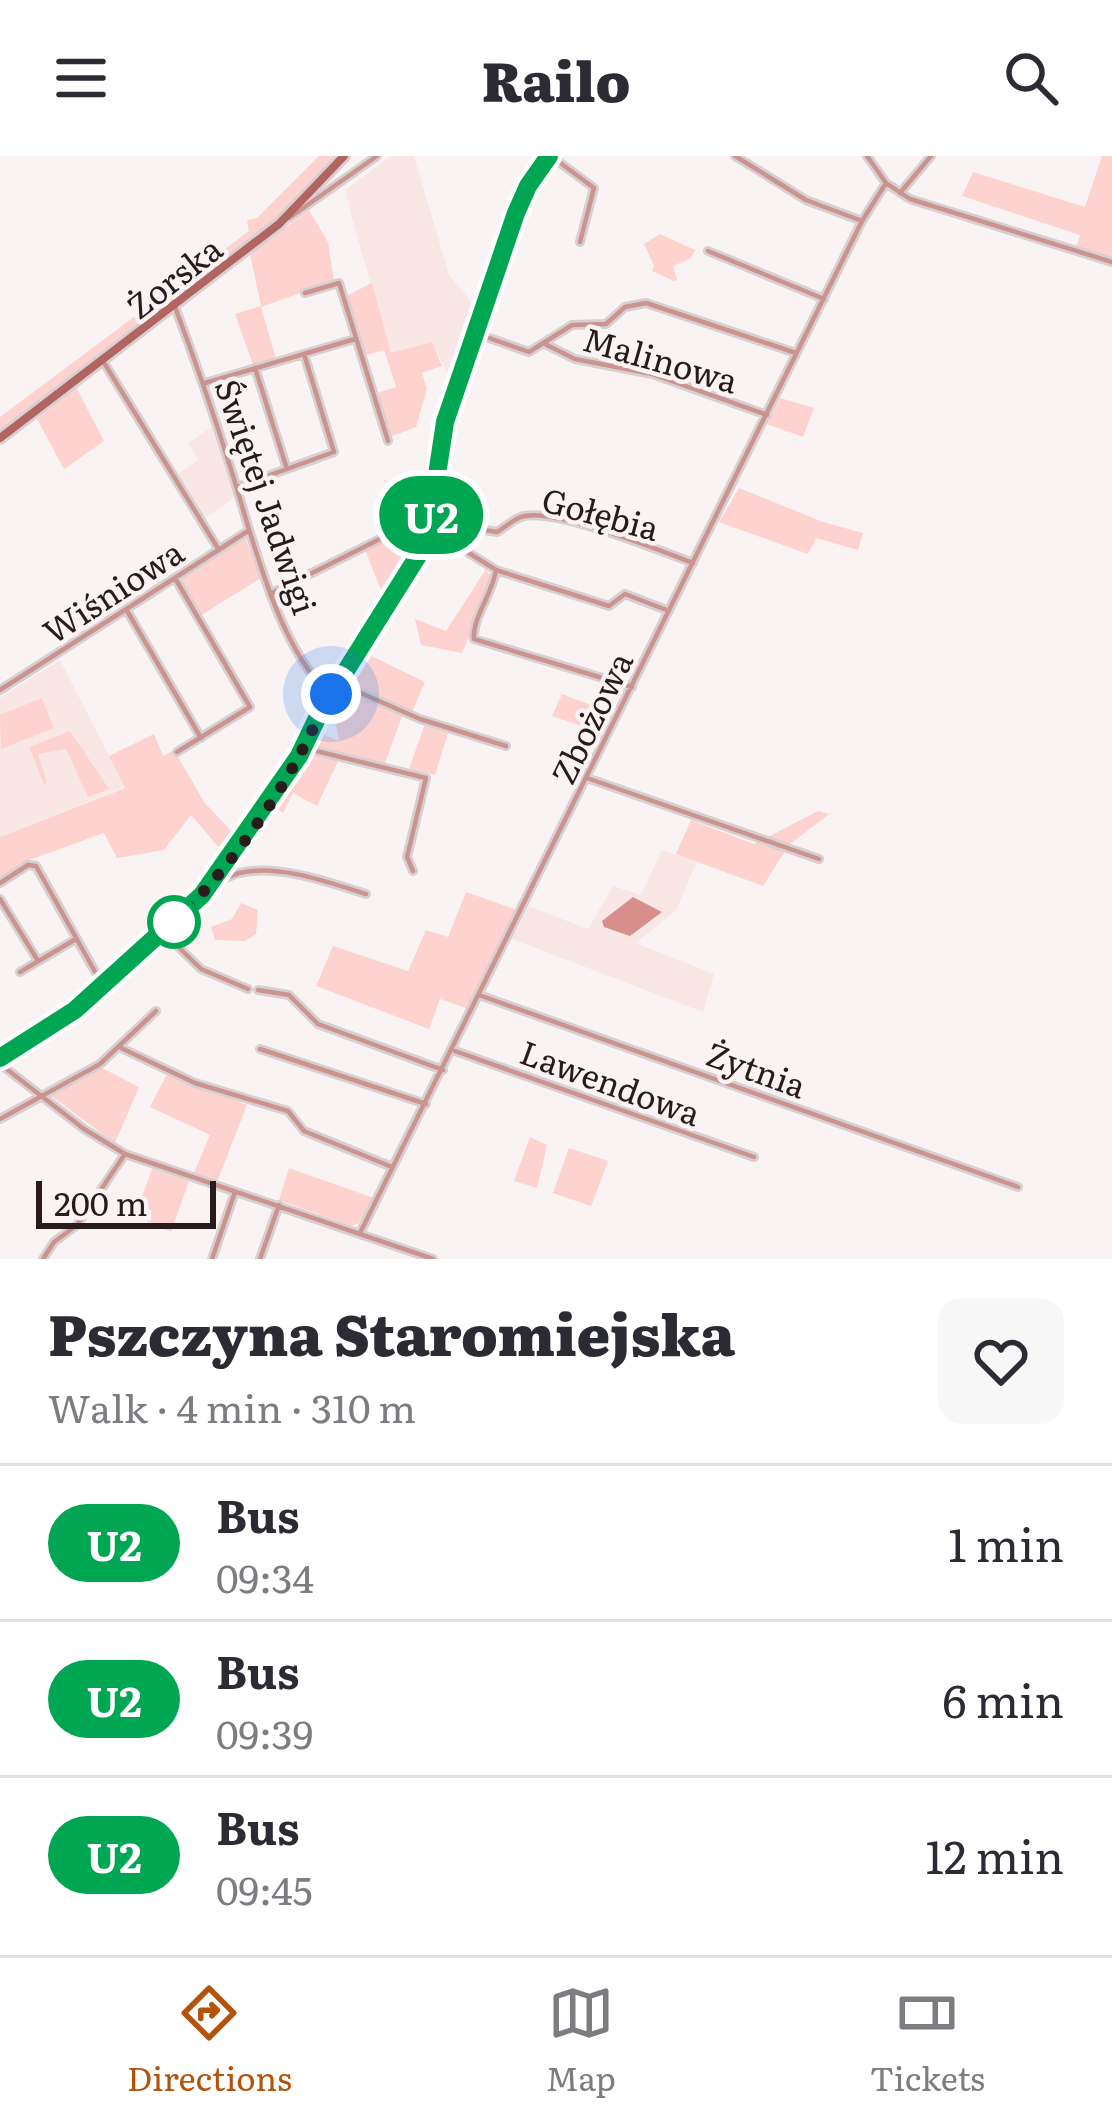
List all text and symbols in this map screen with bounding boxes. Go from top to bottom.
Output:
text: Railo [482,38,631,119]
icon: menu [48,45,114,111]
icon: search [998,45,1064,111]
street label: Żorska [115,223,231,329]
street label: Malinowa [578,313,744,403]
street label: Świętej Jadwigi [205,372,331,620]
street label: Gołębia [537,473,665,551]
line badge: U2 [377,476,485,554]
text: U2 [403,484,459,546]
street label: Wiśniowa [32,526,192,654]
street label: Zbożowa [537,642,643,791]
your location [301,664,361,724]
unlabelled marker [149,897,199,947]
street label: Lawendowa [514,1026,708,1136]
street label: Żytnia [700,1027,814,1109]
scale bar [36,1175,216,1228]
text: 200 m [54,1177,148,1226]
text: Pszczyna Staromiejska [48,1289,735,1374]
button: heart [938,1298,1064,1424]
text: Walk · 4 min · 310 m [48,1377,416,1435]
text: Bus [216,1480,300,1547]
text: 1 min [948,1509,1064,1576]
text: U2 [86,1512,142,1574]
text: 09:34 [216,1547,314,1605]
text: Bus [216,1636,300,1703]
text: 6 min [942,1665,1064,1732]
text: U2 [86,1668,142,1730]
text: 09:39 [216,1703,313,1761]
text: Bus [216,1792,300,1859]
text: 12 min [925,1821,1064,1888]
text: U2 [86,1824,142,1886]
text: 09:45 [216,1859,312,1917]
tab: Directions [127,1980,292,2101]
tab: Map [546,1980,616,2101]
tab: Tickets [870,1980,985,2101]

